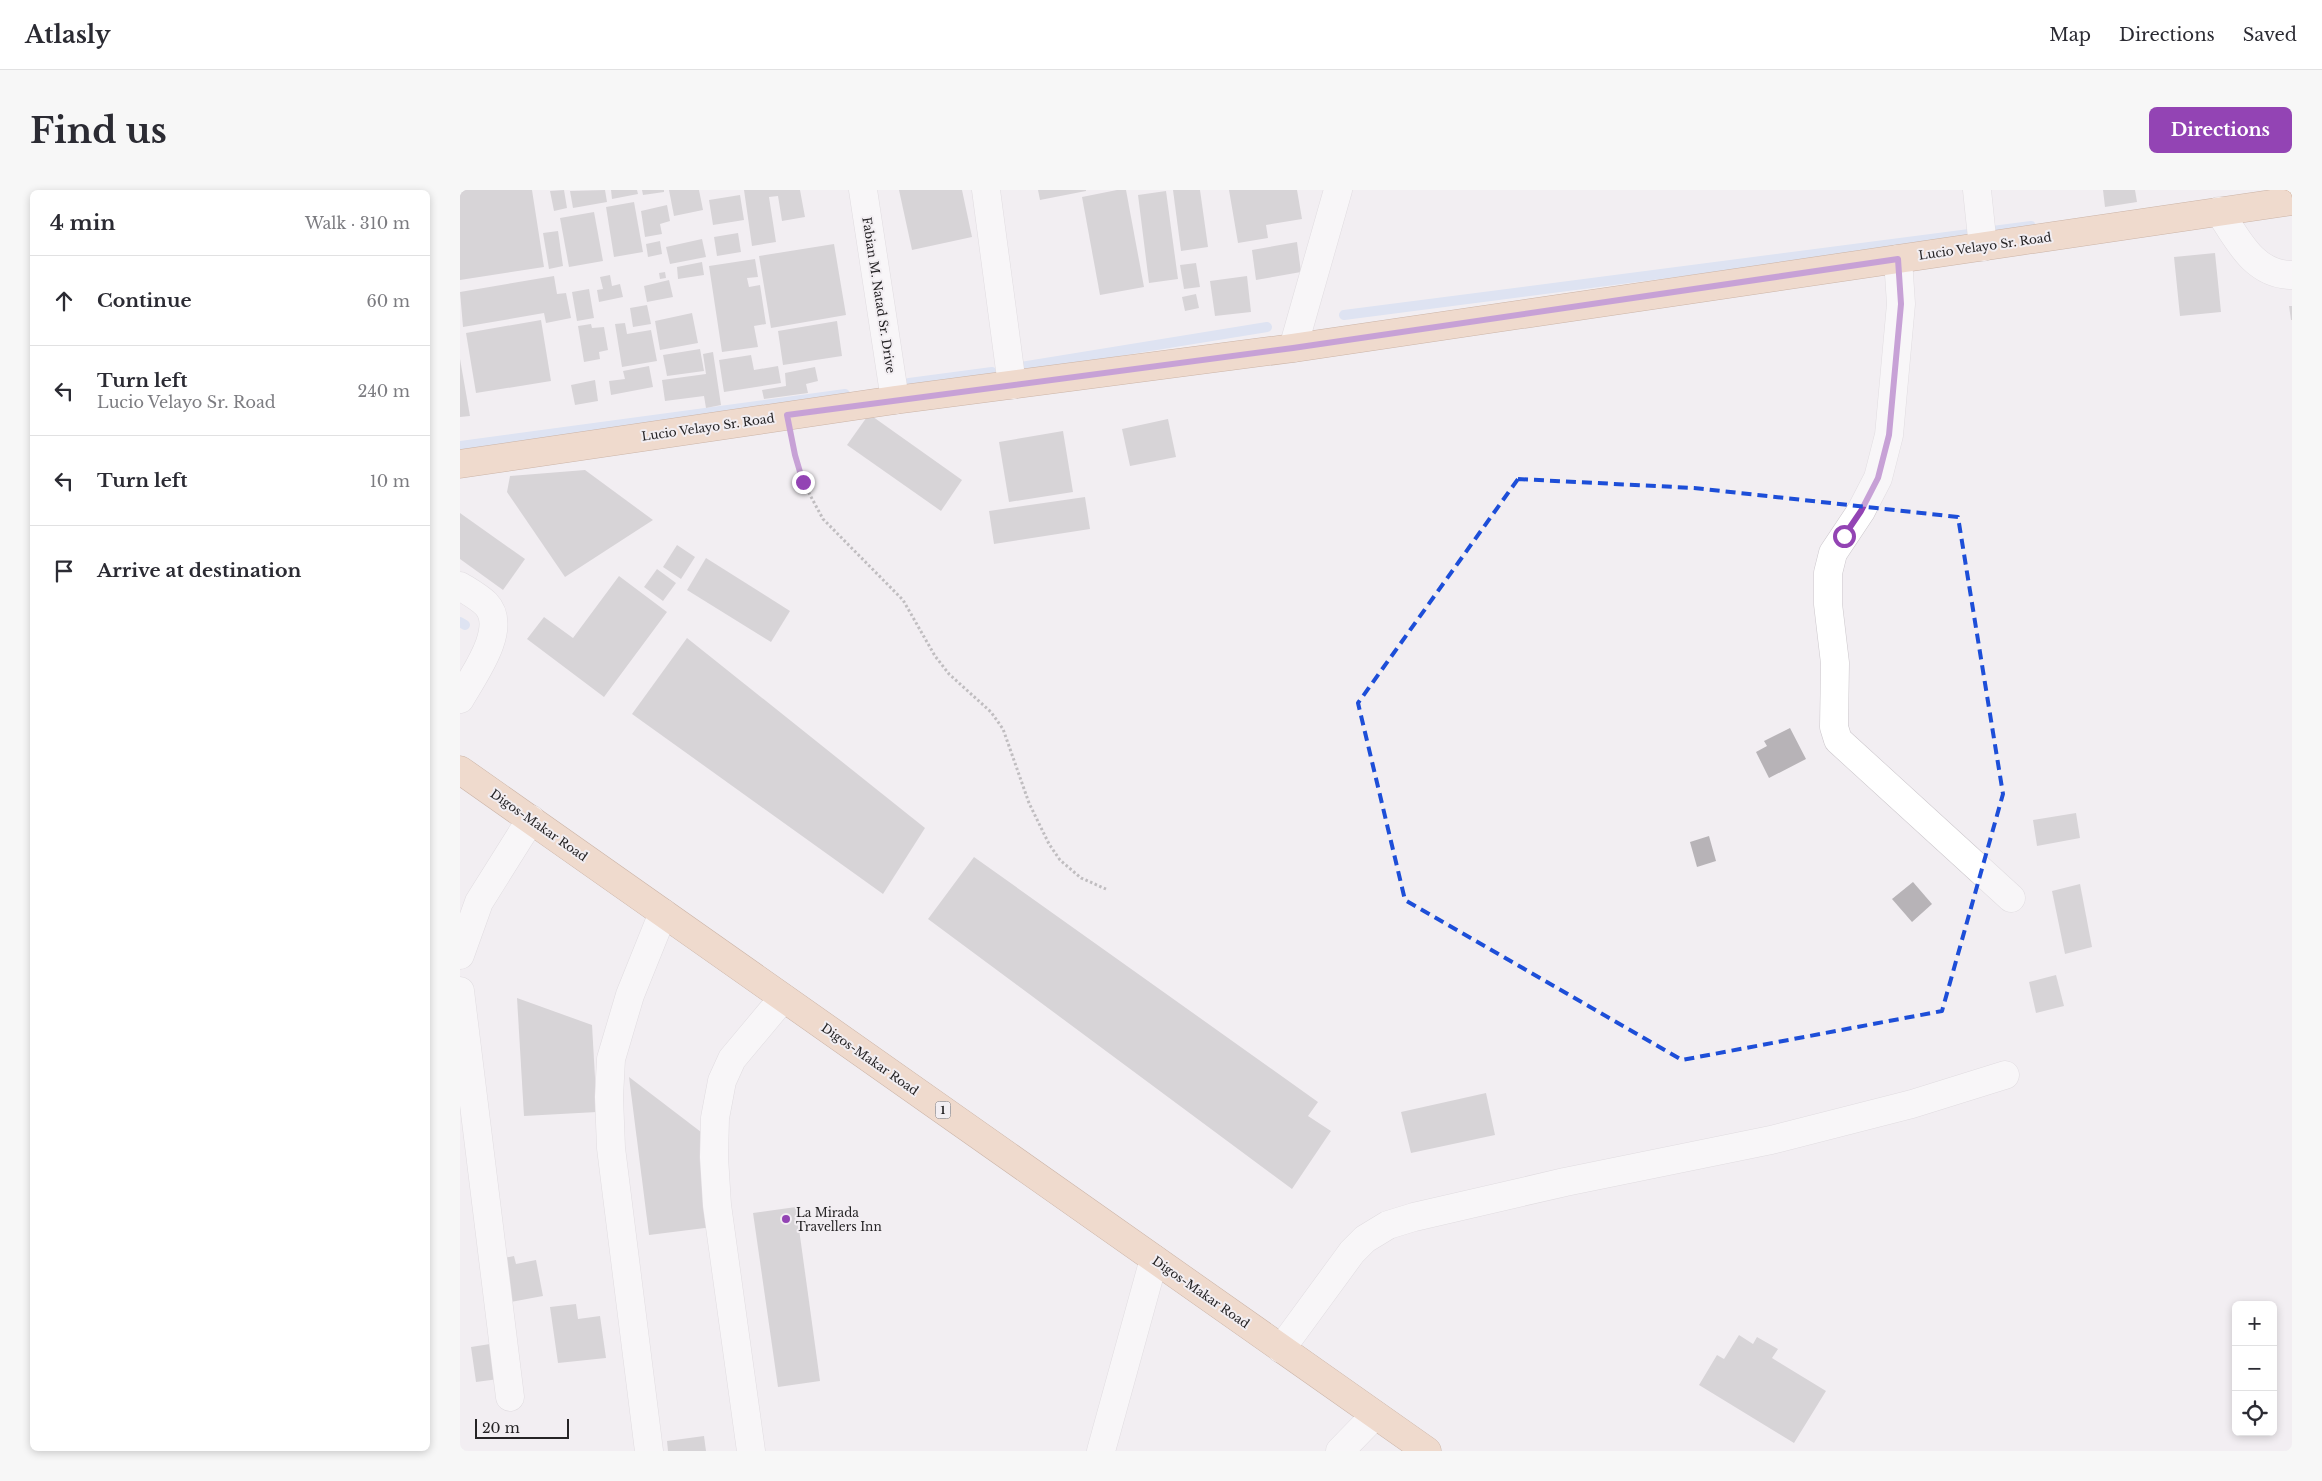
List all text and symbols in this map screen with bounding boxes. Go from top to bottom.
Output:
text: Atlasly [25,20,111,49]
text: Map [2049,24,2091,46]
text: Directions [2119,24,2215,46]
text: Saved [2243,24,2297,46]
button: Directions [2149,107,2292,153]
text: Find us [30,109,167,152]
text: 4 min [50,210,116,236]
text: Walk · 310 m [305,213,410,233]
street label: Fabian M. Natad Sr. Drive [859,216,899,374]
street label: Lucio Velayo Sr. Road [1918,229,2052,263]
icon: ahead [50,287,78,315]
text: Continue [97,289,192,312]
text: 60 m [367,291,410,311]
text: Turn left [97,369,188,392]
icon: left [50,377,78,405]
text: 240 m [358,381,410,401]
text: Lucio Velayo Sr. Road [97,392,276,412]
street label: Lucio Velayo Sr. Road [641,410,775,444]
icon: left [50,467,78,495]
text: Turn left [97,469,188,492]
text: 10 m [370,471,410,491]
route end [792,471,815,494]
route start [1833,525,1856,548]
icon: arrive [50,557,78,585]
text: Arrive at destination [97,559,301,582]
street label: Digos-Makar Road [488,786,590,864]
street label: Digos-Makar Road [819,1020,921,1098]
road number: 1 [936,1102,950,1118]
place label: La Mirada Travellers Inn [796,1205,882,1234]
marker: La Mirada Travellers Inn [780,1213,792,1225]
street label: Digos-Makar Road [1150,1253,1252,1331]
map controls [2232,1301,2277,1436]
button: + [2232,1301,2277,1346]
button: − [2232,1346,2277,1391]
button: locate [2232,1391,2277,1436]
scale bar [475,1416,569,1439]
text: 20 m [482,1419,520,1437]

